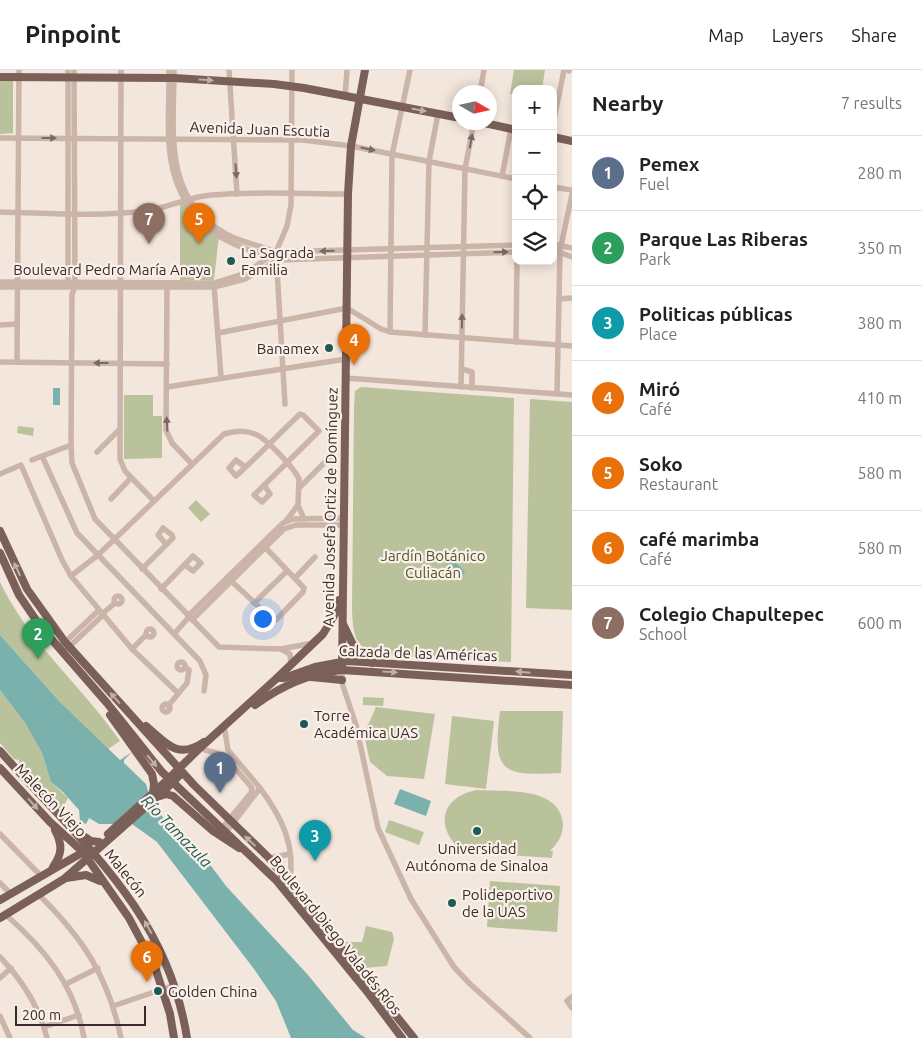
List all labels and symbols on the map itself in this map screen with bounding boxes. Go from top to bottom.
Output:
one-way arrow [198,77,214,85]
north arrow [452,85,497,130]
one-way arrow [411,107,427,115]
street label: Avenida Juan Escutia [189,118,331,140]
one-way arrow [467,133,475,149]
one-way arrow [41,134,57,142]
one-way arrow [360,146,376,154]
one-way arrow [232,163,240,179]
pin: 7 [133,203,165,244]
pin: 5 [183,203,215,244]
place label: La Sagrada Familia [241,244,314,278]
one-way arrow [319,247,335,255]
one-way arrow [494,248,510,256]
marker: La Sagrada Familia [225,255,237,267]
street label: Boulevard Pedro María Anaya [13,261,211,278]
one-way arrow [459,312,467,328]
pin: 4 [338,324,370,365]
place label: Banamex [257,340,319,357]
marker: Banamex [323,342,335,354]
one-way arrow [93,359,109,367]
street label: Avenida Josefa Ortiz de Domínguez [319,387,341,627]
one-way arrow [162,416,170,432]
park label: Jardín Botánico Culiacán [381,547,485,581]
one-way arrow [12,562,20,576]
your location [250,606,276,632]
pin: 2 [22,618,54,659]
street label: Calzada de las Américas [338,642,498,664]
one-way arrow [515,668,531,676]
one-way arrow [383,669,399,677]
one-way arrow [109,691,120,704]
place label: Torre Académica UAS [314,707,418,741]
marker: Torre Académica UAS [298,718,310,730]
pin: 1 [204,752,236,793]
one-way arrow [147,754,158,767]
street label: Malecón Viejo [12,760,90,840]
water label: Río Tamazula [138,791,216,871]
one-way arrow [27,797,39,809]
pin: 3 [299,820,331,861]
marker: Universidad Autónoma de Sinaloa [471,825,483,837]
one-way arrow [244,835,256,847]
place label: Universidad Autónoma de Sinaloa [405,840,549,874]
street label: Malecón [101,845,151,901]
street label: Boulevard Diego Valadés Ríos [267,852,405,1018]
place label: Polideportivo de la UAS [462,886,553,920]
marker: Polideportivo de la UAS [446,897,458,909]
one-way arrow [144,920,153,933]
pin: 6 [131,941,163,982]
place label: Golden China [168,983,257,1000]
marker: Golden China [152,985,164,997]
scale bar [15,1003,146,1026]

